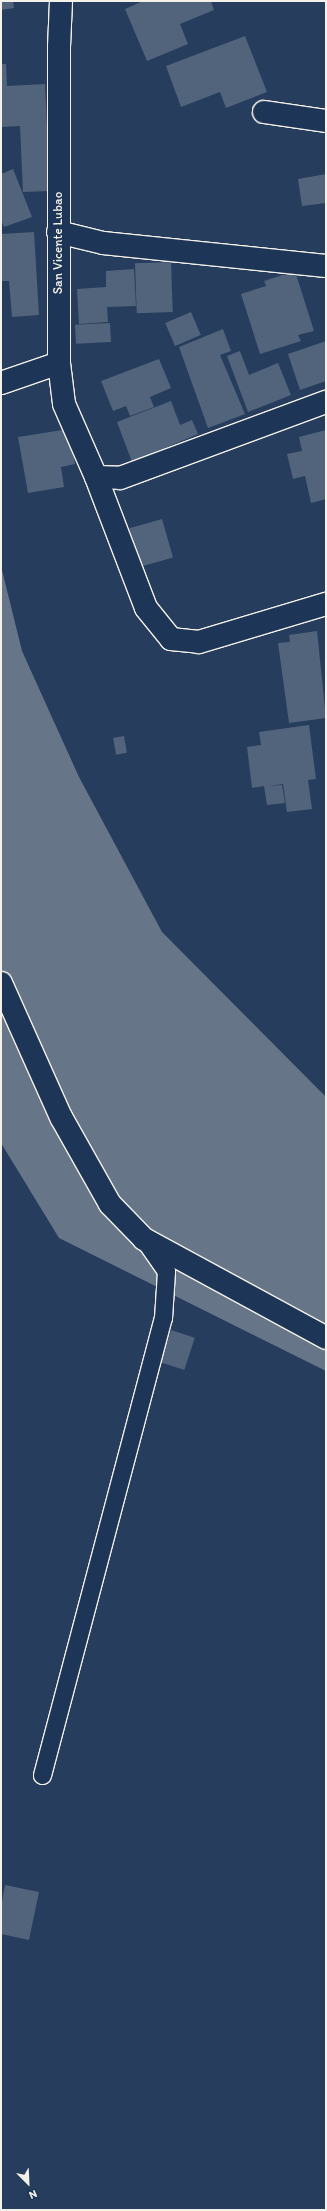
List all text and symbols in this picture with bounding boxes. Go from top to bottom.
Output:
street label: San Vicente Lubao [50,192,66,294]
north arrow [8,2163,48,2203]
text: N [27,2187,39,2202]

